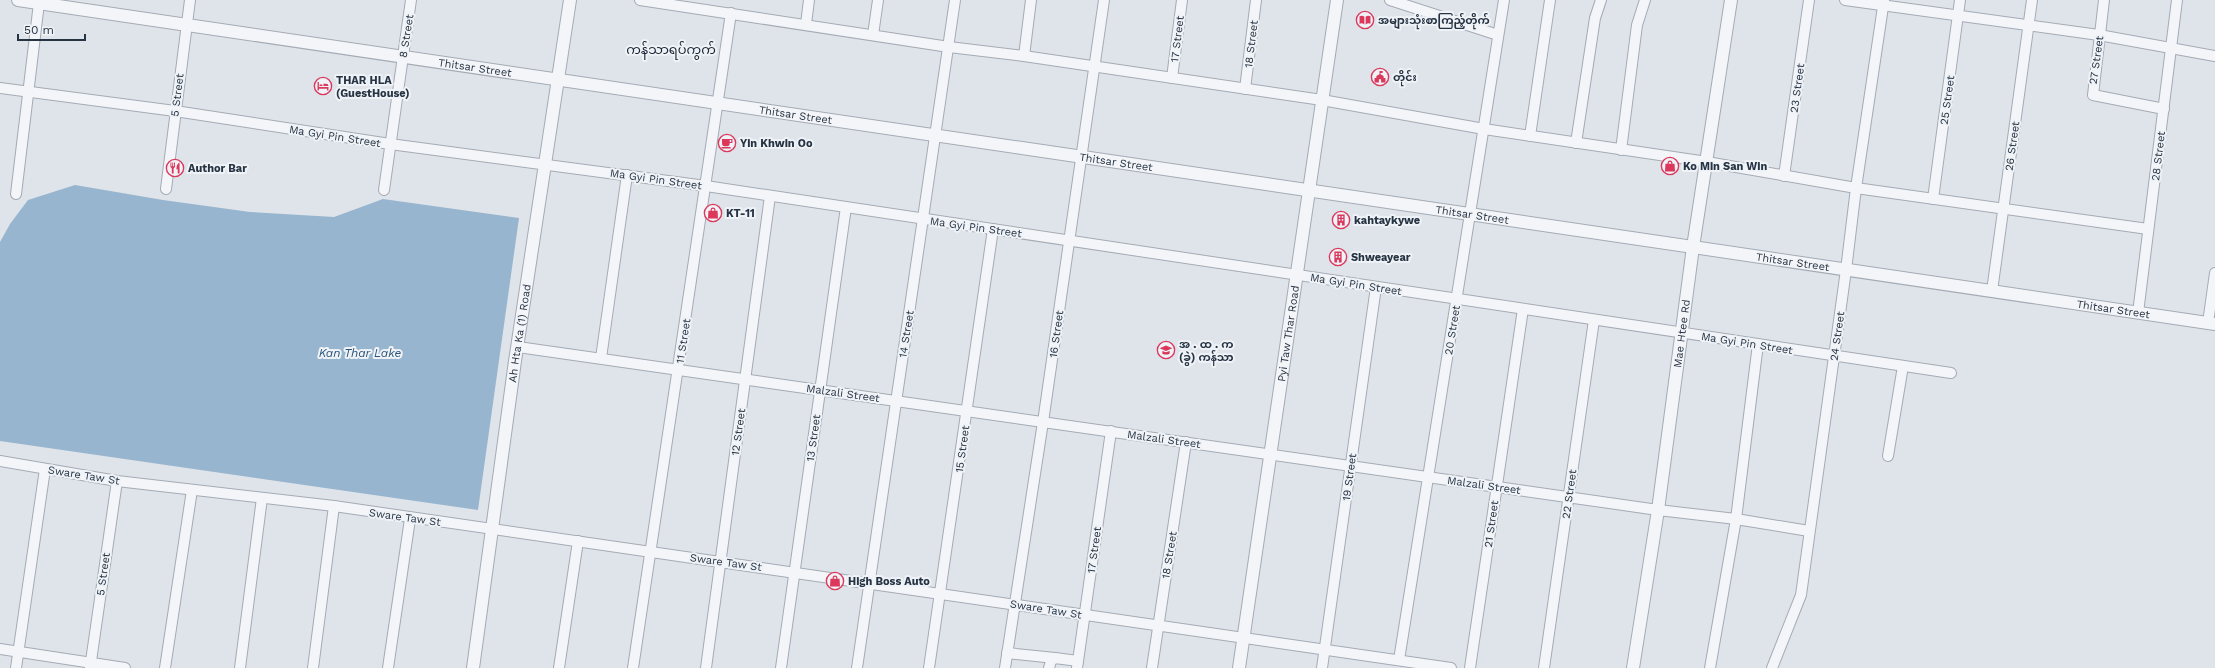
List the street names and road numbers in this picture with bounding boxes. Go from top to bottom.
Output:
street label: 8 Street [397,13,416,59]
street label: 17 Street [1168,15,1187,63]
street label: 18 Street [1242,19,1261,69]
street label: 27 Street [2087,35,2106,85]
street label: Thitsar Street [437,56,513,80]
street label: 23 Street [1788,62,1807,114]
street label: 5 Street [168,72,187,117]
street label: 25 Street [1938,74,1957,126]
street label: Thitsar Street [758,103,833,127]
street label: 26 Street [2003,120,2022,172]
street label: Ma Gyi Pin Street [288,123,382,150]
street label: 28 Street [2149,130,2168,182]
street label: Thitsar Street [1078,151,1154,174]
street label: Ma Gyi Pin Street [609,167,703,192]
street label: Thitsar Street [1435,203,1510,227]
street label: Ma Gyi Pin Street [929,215,1023,240]
street label: Thitsar Street [1755,250,1831,274]
street label: Ma Gyi Pin Street [1309,271,1403,298]
street label: Ah Hta Ka (1) Road [506,283,534,383]
street label: Pyi Taw Thar Road [1275,285,1302,383]
street label: Thitsar Street [2076,298,2151,321]
street label: Mae Htee Rd [1671,299,1693,369]
street label: 20 Street [1442,304,1463,356]
street label: 14 Street [896,309,917,359]
street label: 16 Street [1047,309,1066,359]
street label: 24 Street [1828,310,1847,362]
street label: 11 Street [674,317,694,365]
street label: Ma Gyi Pin Street [1700,330,1794,357]
street label: Malzali Street [805,382,881,405]
street label: 12 Street [729,407,748,457]
street label: 13 Street [804,413,823,463]
street label: 15 Street [953,424,972,474]
street label: Malzali Street [1126,428,1202,451]
street label: 19 Street [1340,452,1359,502]
street label: Sware Taw St [47,463,121,488]
street label: 22 Street [1560,468,1579,520]
street label: Malzali Street [1446,474,1522,497]
street label: 21 Street [1482,499,1501,549]
street label: Sware Taw St [368,506,442,529]
street label: 17 Street [1085,526,1104,574]
street label: 18 Street [1159,530,1180,580]
street label: 5 Street [94,551,113,596]
street label: Sware Taw St [689,551,763,574]
street label: Sware Taw St [1009,597,1083,622]

